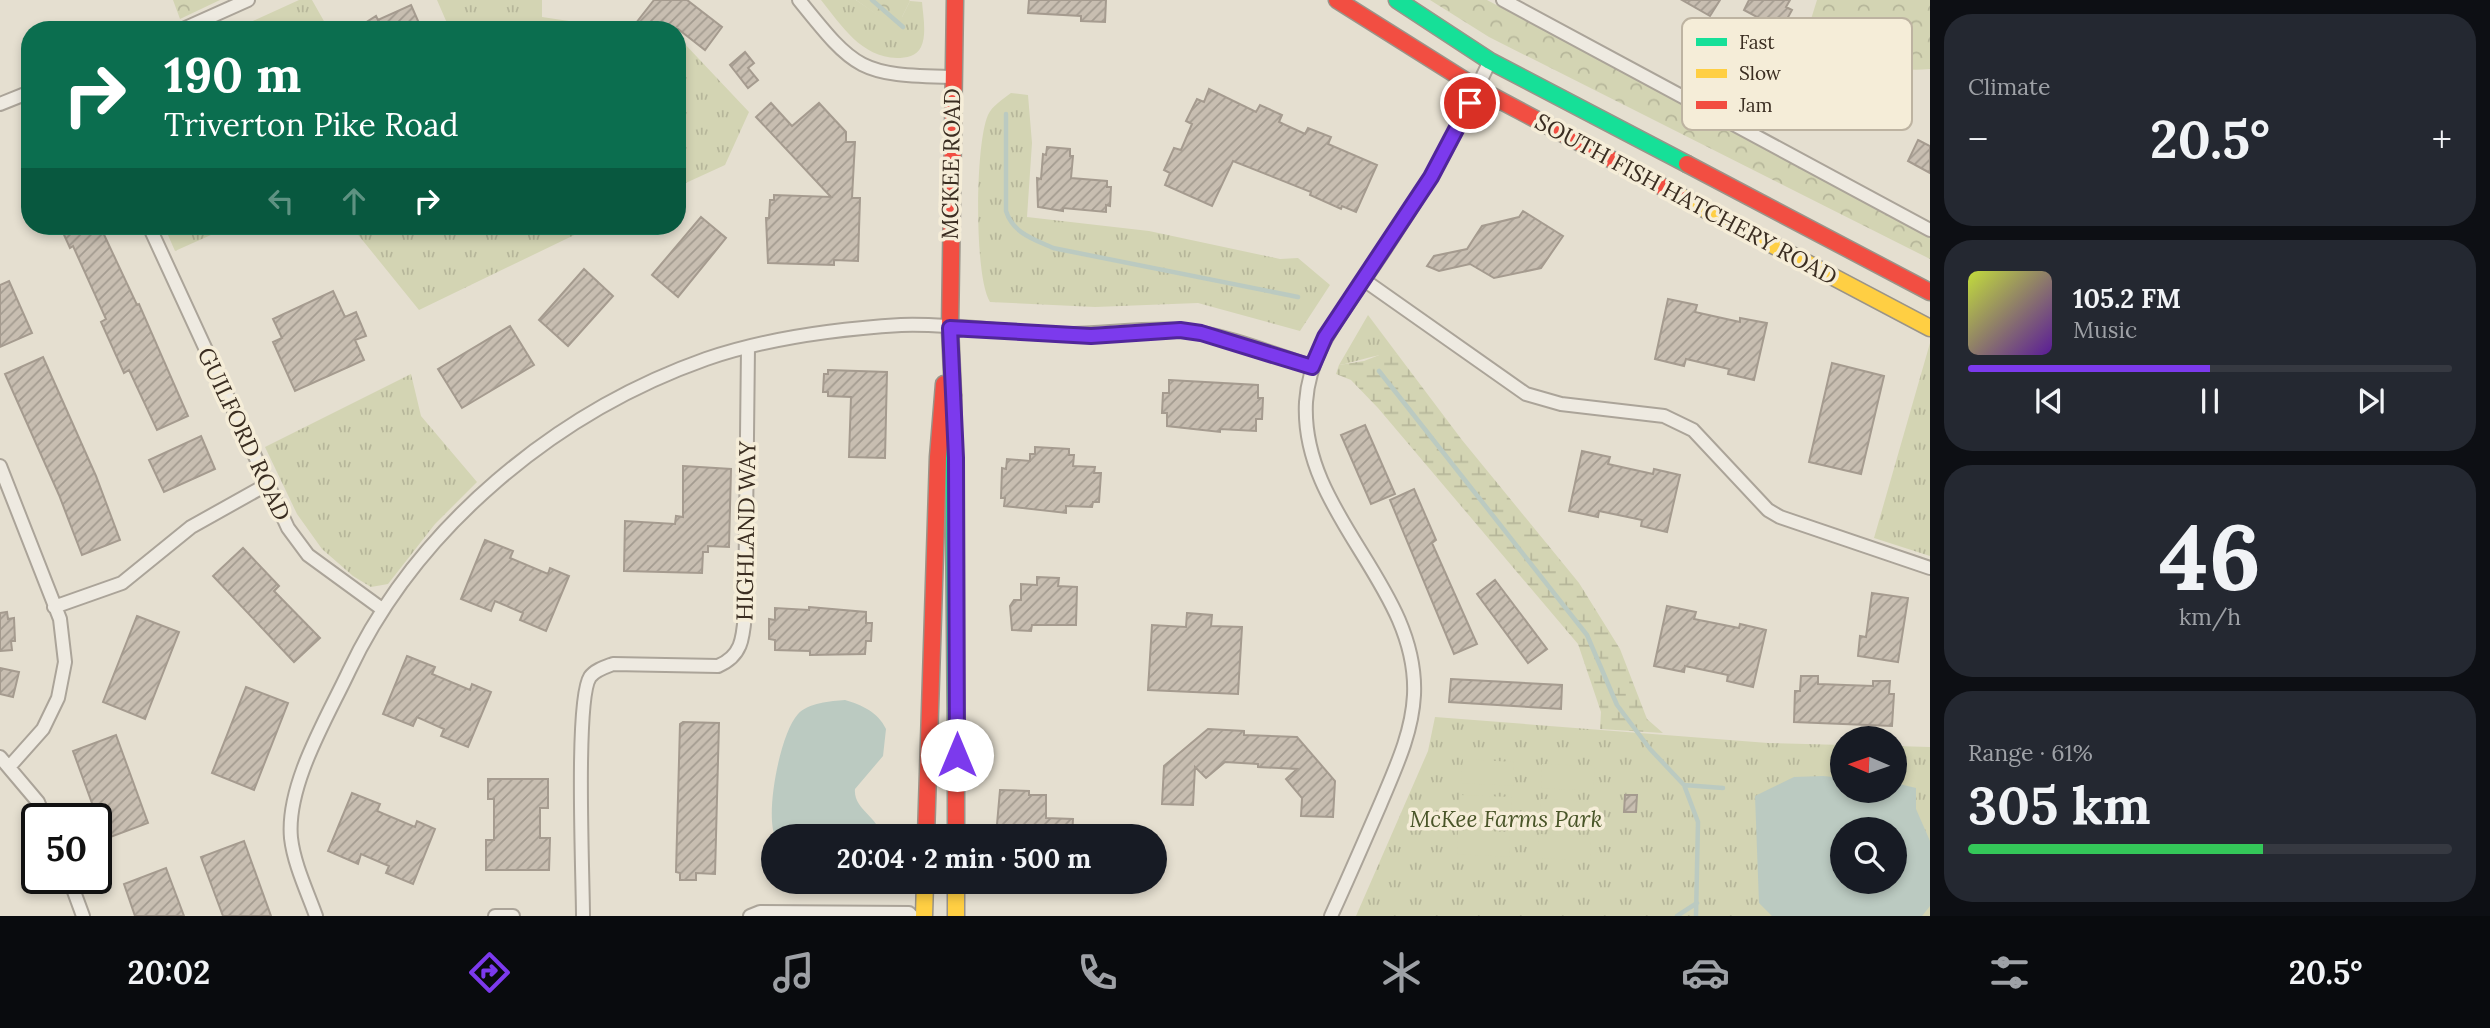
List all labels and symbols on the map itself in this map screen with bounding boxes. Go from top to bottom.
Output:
legend [1682,18,1912,130]
text: Fast [1739,30,1775,54]
text: Slow [1739,61,1782,85]
pin [1440,73,1500,133]
street label: MCKEE ROAD [935,88,966,240]
text: Jam [1738,93,1773,117]
street label: SOUTH FISH HATCHERY ROAD [1530,106,1842,291]
street label: GUILFORD ROAD [192,343,297,525]
street label: HIGHLAND WAY [729,440,762,621]
position arrow [920,718,994,792]
north arrow [1830,726,1908,803]
speed limit sign: 50 [21,803,112,894]
park label: McKee Farms Park [1410,804,1602,833]

